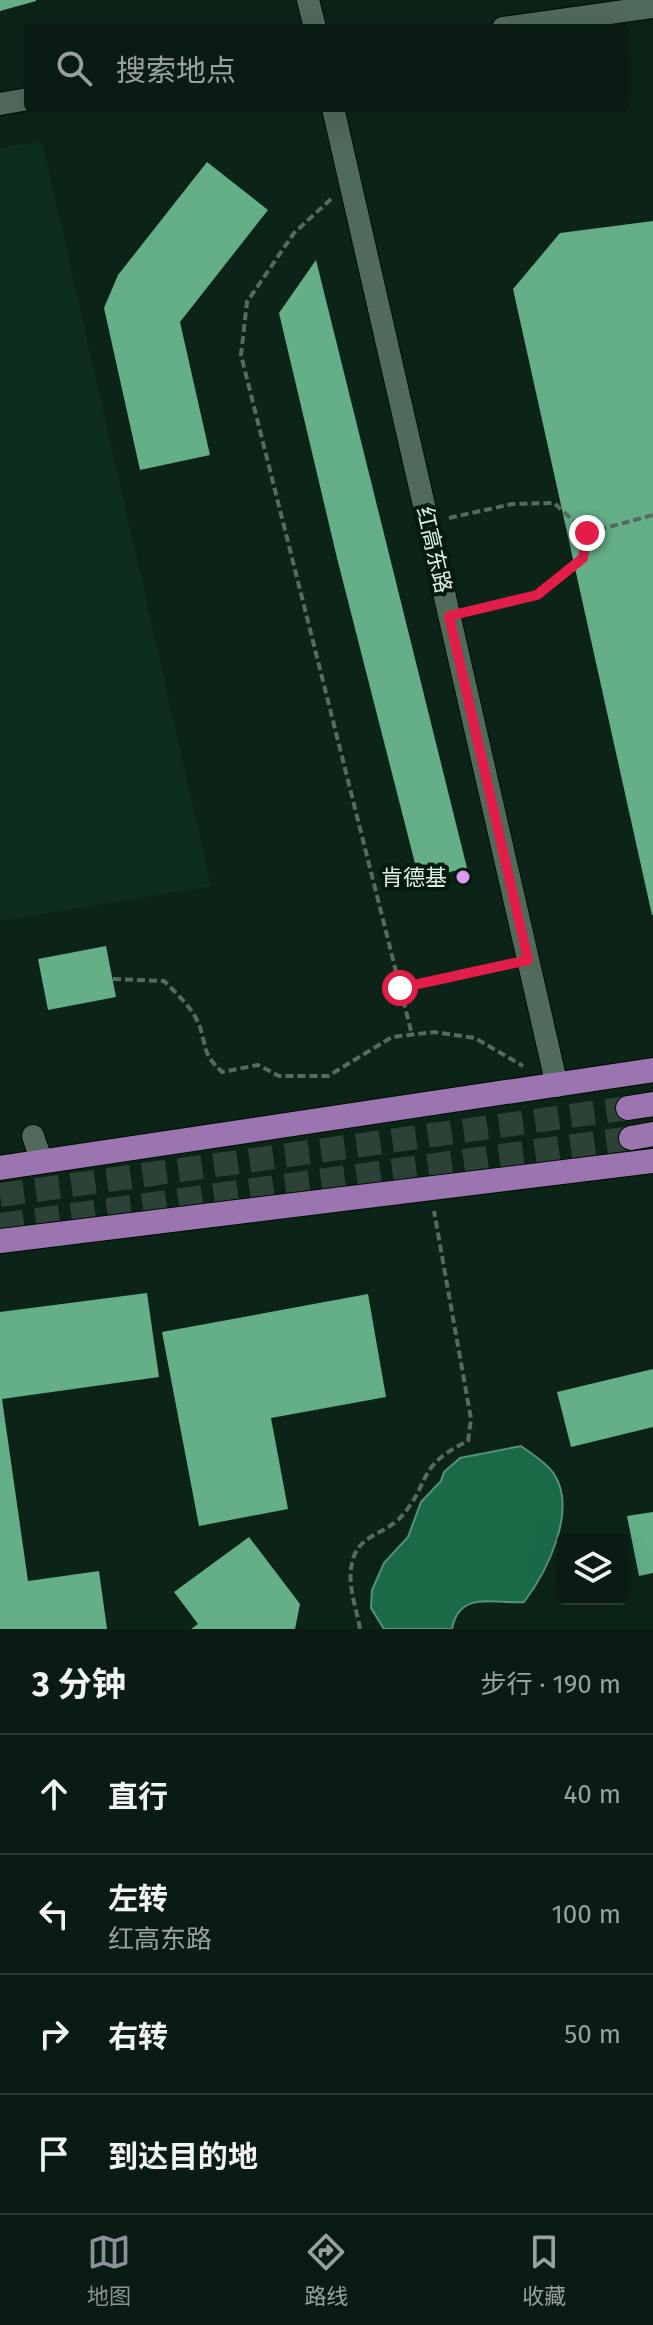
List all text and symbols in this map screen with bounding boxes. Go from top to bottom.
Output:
search box [24,24,629,112]
icon: search [52,46,96,90]
text: 搜索地点 [116,53,236,89]
street label: 红高东路 [411,504,457,596]
route end [569,515,605,551]
place label: 肯德基 [381,864,447,891]
marker: 肯德基 [454,868,472,886]
route start [382,970,418,1006]
map controls [557,1533,629,1605]
button: layers [557,1533,629,1605]
text: 3 分钟 [32,1664,126,1705]
text: 步行 · 190 m [480,1669,621,1700]
icon: ahead [32,1772,76,1816]
text: 直行 [108,1779,168,1815]
text: 40 m [563,1779,621,1810]
text: 左转 [108,1881,168,1917]
icon: left [32,1892,76,1936]
text: 100 m [552,1899,621,1930]
text: 红高东路 [108,1924,212,1955]
icon: right [32,2012,76,2056]
text: 右转 [108,2019,168,2055]
text: 50 m [564,2019,621,2050]
icon: arrive [32,2132,76,2176]
text: 到达目的地 [108,2139,258,2175]
tab: 地图 [87,2230,131,2310]
tab: 路线 [304,2230,348,2310]
tab: 收藏 [522,2230,566,2310]

